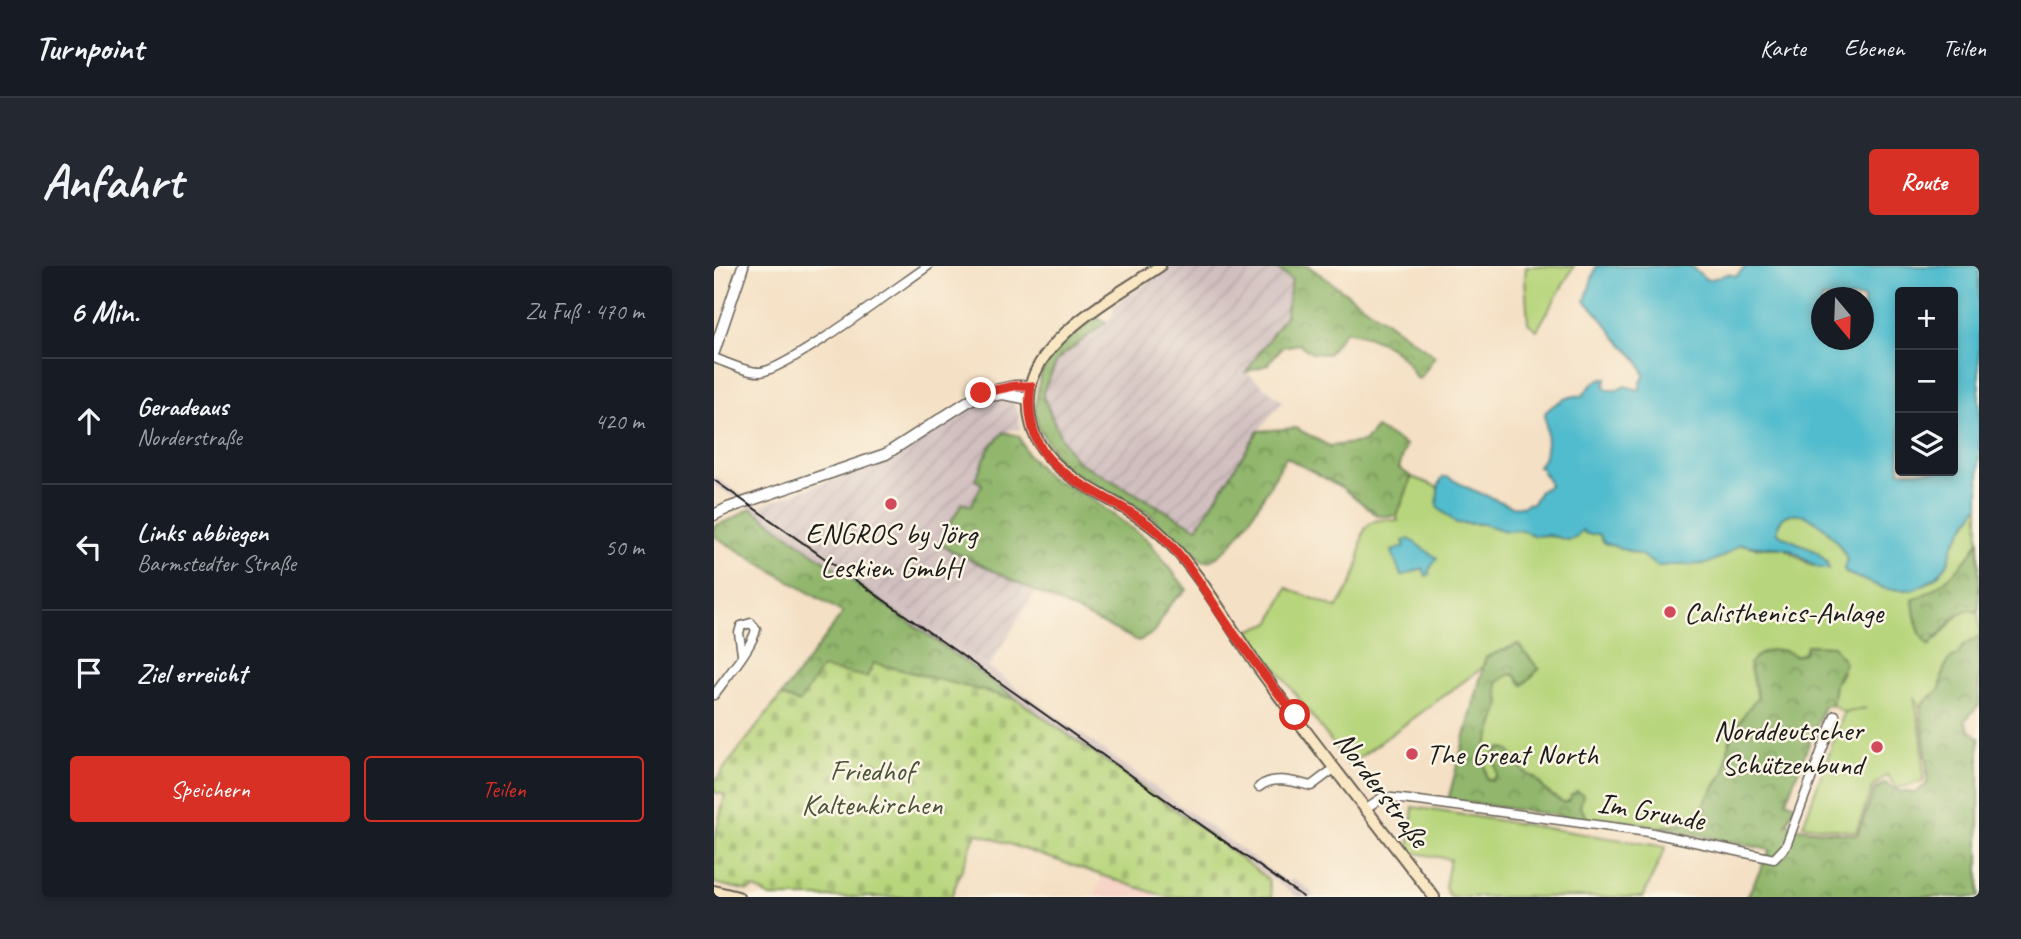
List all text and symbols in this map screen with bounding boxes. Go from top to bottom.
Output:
text: Turnpoint [35,27,143,69]
text: Karte [1760,33,1806,63]
text: Ebenen [1844,33,1904,63]
text: Teilen [1942,33,1986,63]
button: Route [1869,149,1979,215]
text: Anfahrt [42,151,182,213]
north arrow [1811,287,1874,350]
map controls [1895,287,1958,476]
button: + [1895,287,1958,350]
text: 6 Min. [70,293,139,331]
text: Zu Fuß · 470 m [525,297,644,326]
button: − [1895,350,1958,413]
route end [965,377,996,408]
text: Geradeaus [137,390,228,423]
icon: ahead [70,402,108,440]
text: 420 m [595,407,644,436]
button: layers [1895,413,1958,476]
text: Norderstraße [137,423,242,452]
marker: ENGROS by Jörg Leskien GmbH [883,496,899,512]
place label: ENGROS by Jörg Leskien GmbH [805,514,979,586]
text: Links abbiegen [137,516,268,549]
icon: left [70,528,108,566]
text: 50 m [605,533,644,562]
text: Barmstedter Straße [137,549,296,578]
place label: Calisthenics-Anlage [1684,593,1885,631]
marker: Calisthenics-Anlage [1662,604,1678,620]
icon: arrive [70,654,108,692]
text: Ziel erreicht [137,657,247,690]
route start [1279,699,1310,730]
place label: Norddeutscher Schützenbund [1713,711,1867,783]
street label: Norderstraße [1326,723,1440,857]
place label: The Great North [1426,735,1599,773]
marker: Norddeutscher Schützenbund [1869,739,1885,755]
marker: The Great North [1404,746,1420,762]
park label: Friedhof Kaltenkirchen [802,751,943,823]
button: Speichern [70,756,350,822]
button: Teilen [364,756,644,822]
street label: Im Grunde [1595,783,1709,839]

